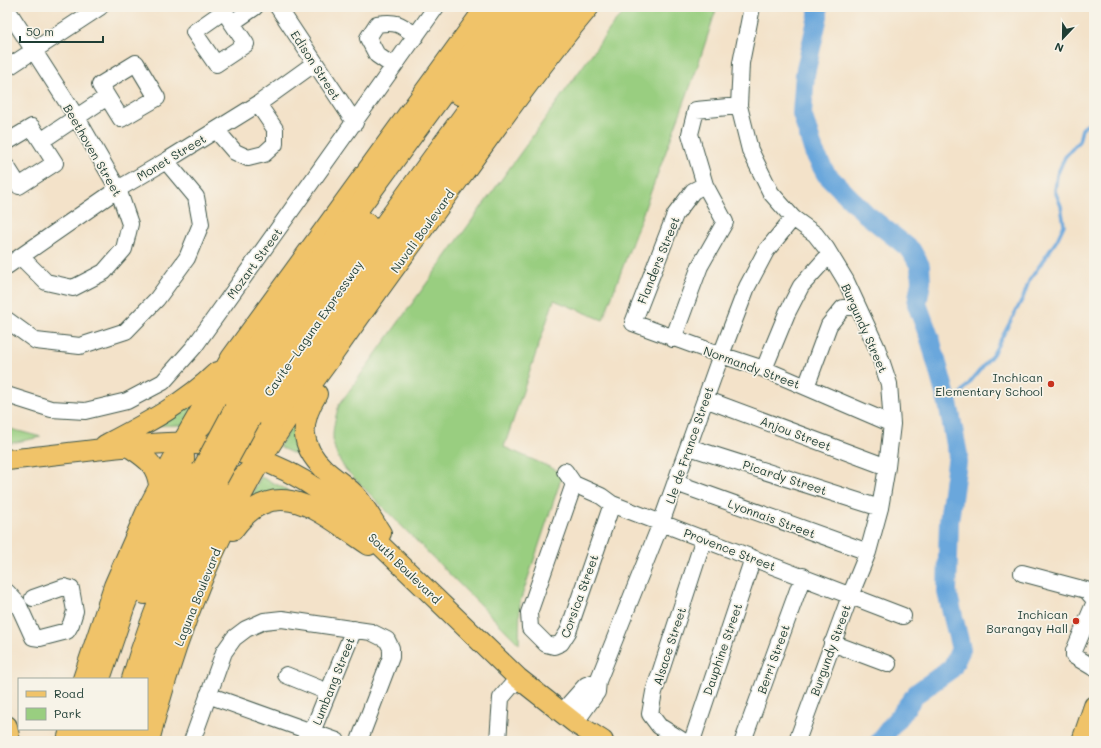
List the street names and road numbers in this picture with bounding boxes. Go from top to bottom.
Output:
street label: Edison Street [288,27,344,103]
street label: Beethoven Street [60,101,126,199]
street label: Monet Street [133,130,209,184]
street label: Nuvali Boulevard [386,186,458,276]
street label: Flanders Street [633,214,683,306]
street label: Mozart Street [223,224,285,302]
street label: Cavite–Laguna Expressway [260,257,366,399]
street label: Burgundy Street [838,281,892,375]
street label: Normandy Street [702,342,802,392]
street label: Lle de France Street [661,384,717,506]
street label: Anjou Street [758,412,834,454]
street label: Picardy Street [741,456,829,498]
street label: Lyonnais Street [726,495,818,541]
street label: Provence Street [682,524,778,574]
street label: South Boulevard [365,529,445,607]
street label: Laguna Boulevard [170,545,224,648]
street label: Corsica Street [556,552,602,640]
street label: Dauphine Street [699,601,745,697]
street label: Burgundy Street [806,602,854,698]
street label: Alsace Street [649,605,689,687]
street label: Berri Street [753,622,793,696]
street label: Lumbang Street [308,635,358,727]

